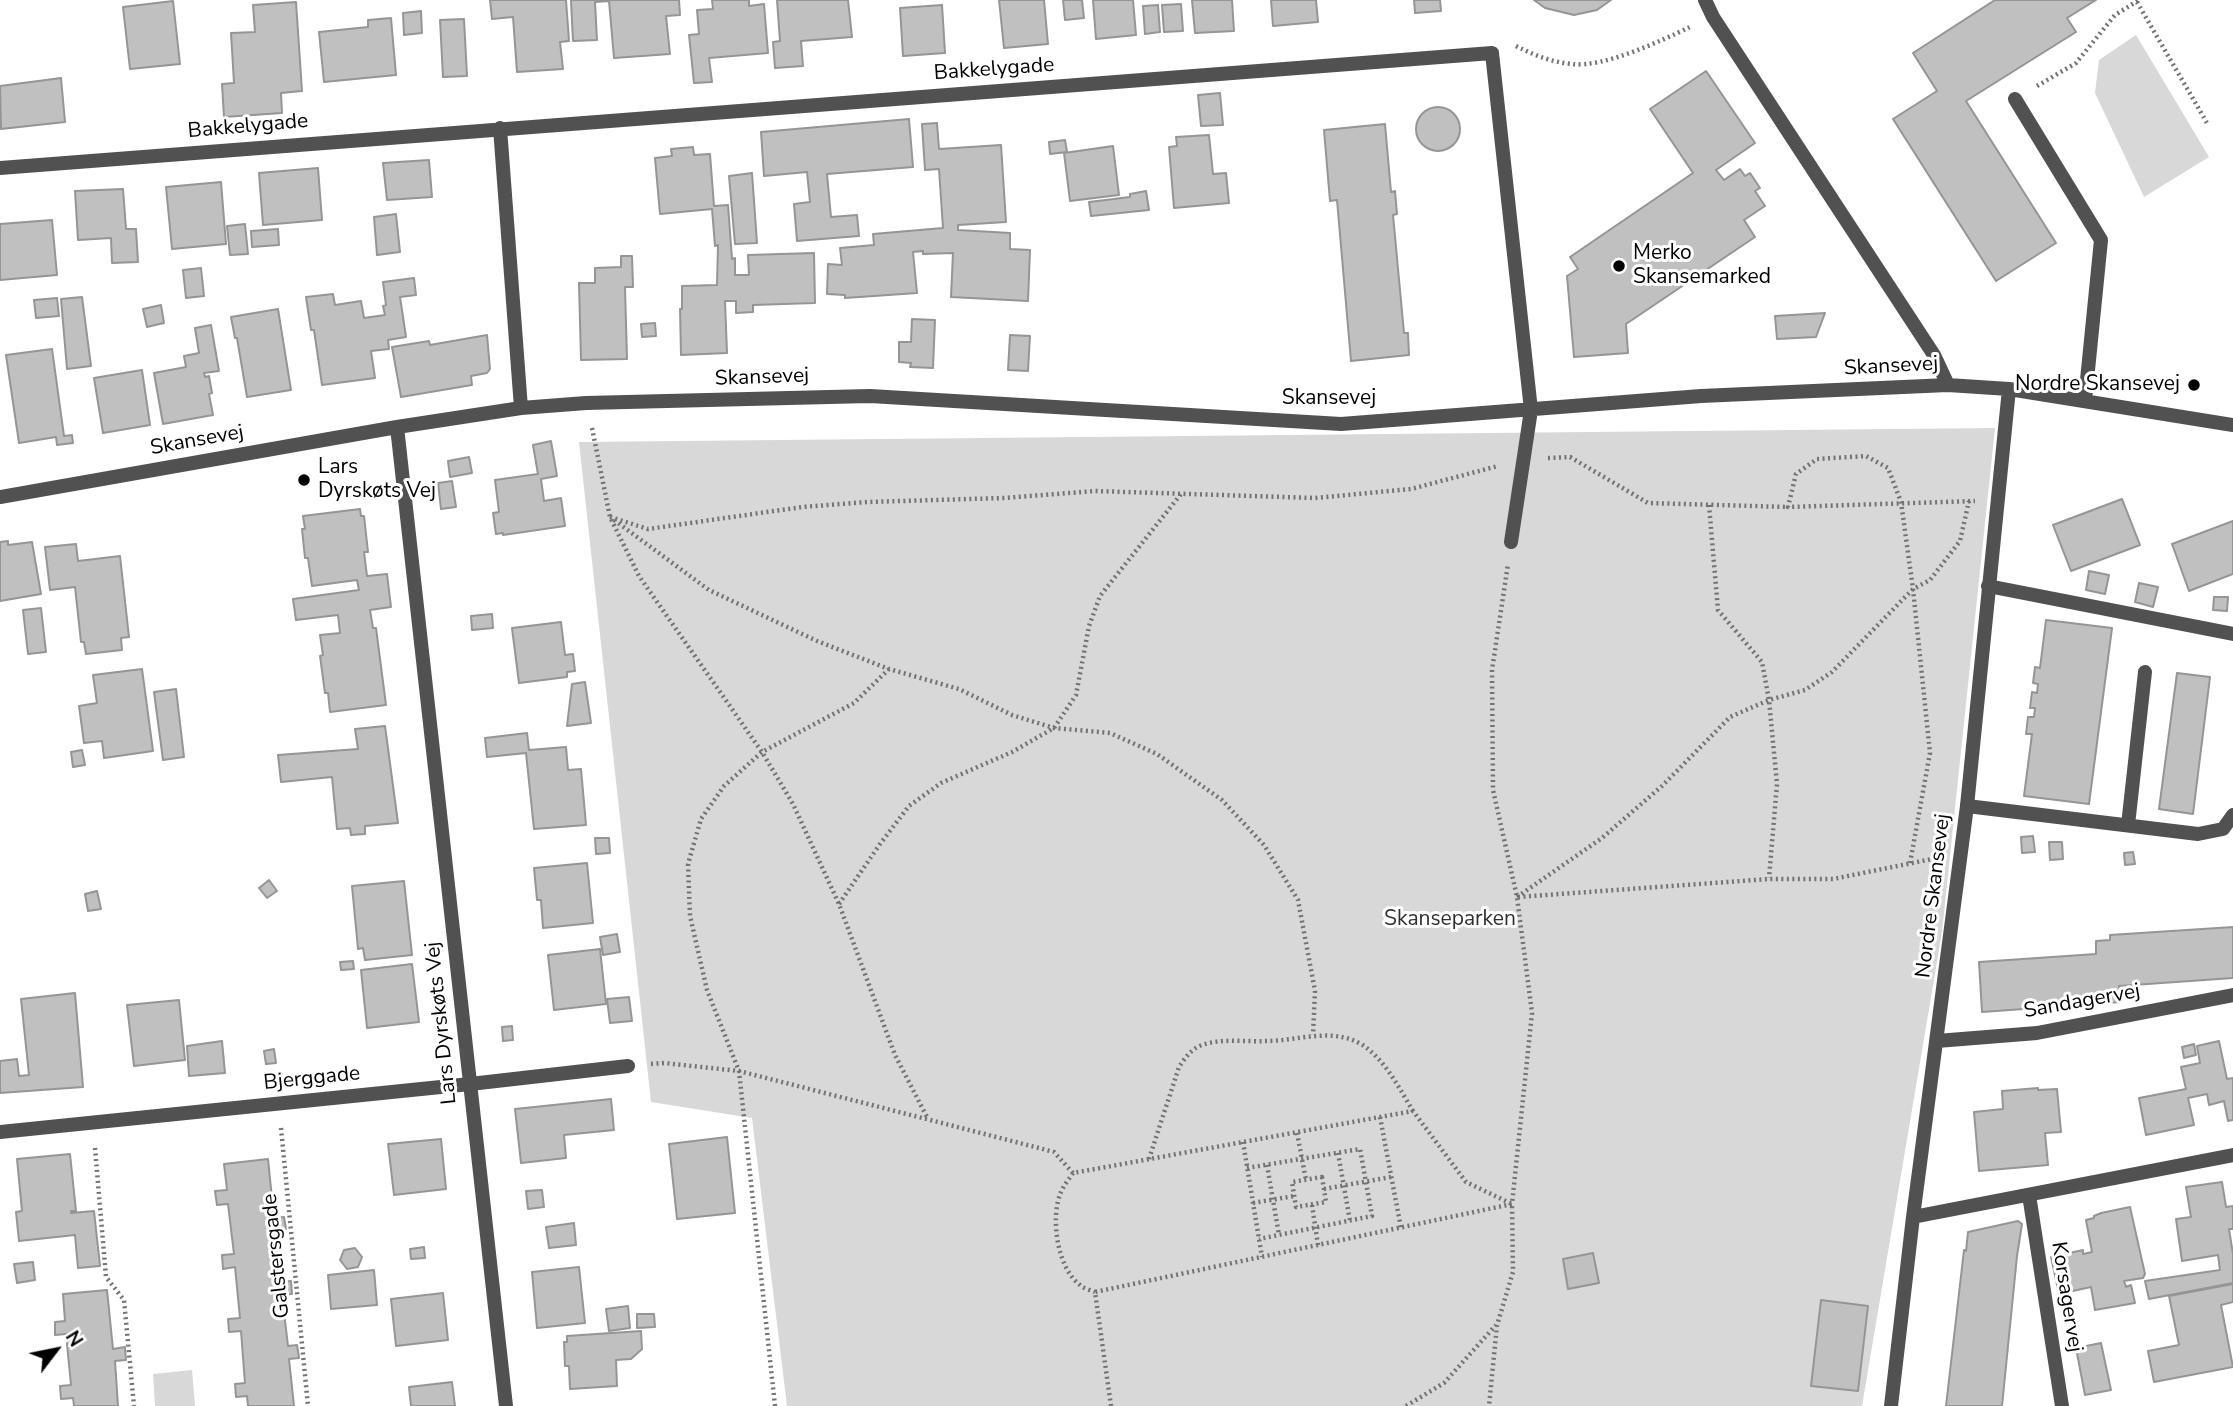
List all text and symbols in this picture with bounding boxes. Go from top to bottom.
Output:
street label: Bakkelygade [933,53,1055,87]
street label: Bakkelygade [187,109,309,145]
place label: Merko Skansemarked [1633,241,1771,291]
marker: Merko Skansemarked [1611,258,1627,274]
street label: Skansevej [1843,352,1939,382]
street label: Skansevej [714,364,810,392]
place label: Nordre Skansevej [2015,372,2180,398]
marker: Nordre Skansevej [2186,377,2202,393]
street label: Skansevej [1282,386,1376,412]
street label: Skansevej [148,420,246,462]
place label: Lars Dyrskøts Vej [318,455,436,505]
marker: Lars Dyrskøts Vej [296,472,312,488]
street label: Nordre Skansevej [1911,813,1957,979]
park label: Skanseparken [1384,907,1516,933]
street label: Lars Dyrskøts Vej [421,940,463,1106]
street label: Sandagervej [2022,979,2142,1025]
street label: Bjerggade [263,1061,361,1097]
street label: Galstersgade [258,1192,296,1320]
street label: Korsagervej [2045,1240,2087,1354]
north arrow [21,1315,91,1385]
text: N [59,1326,89,1352]

